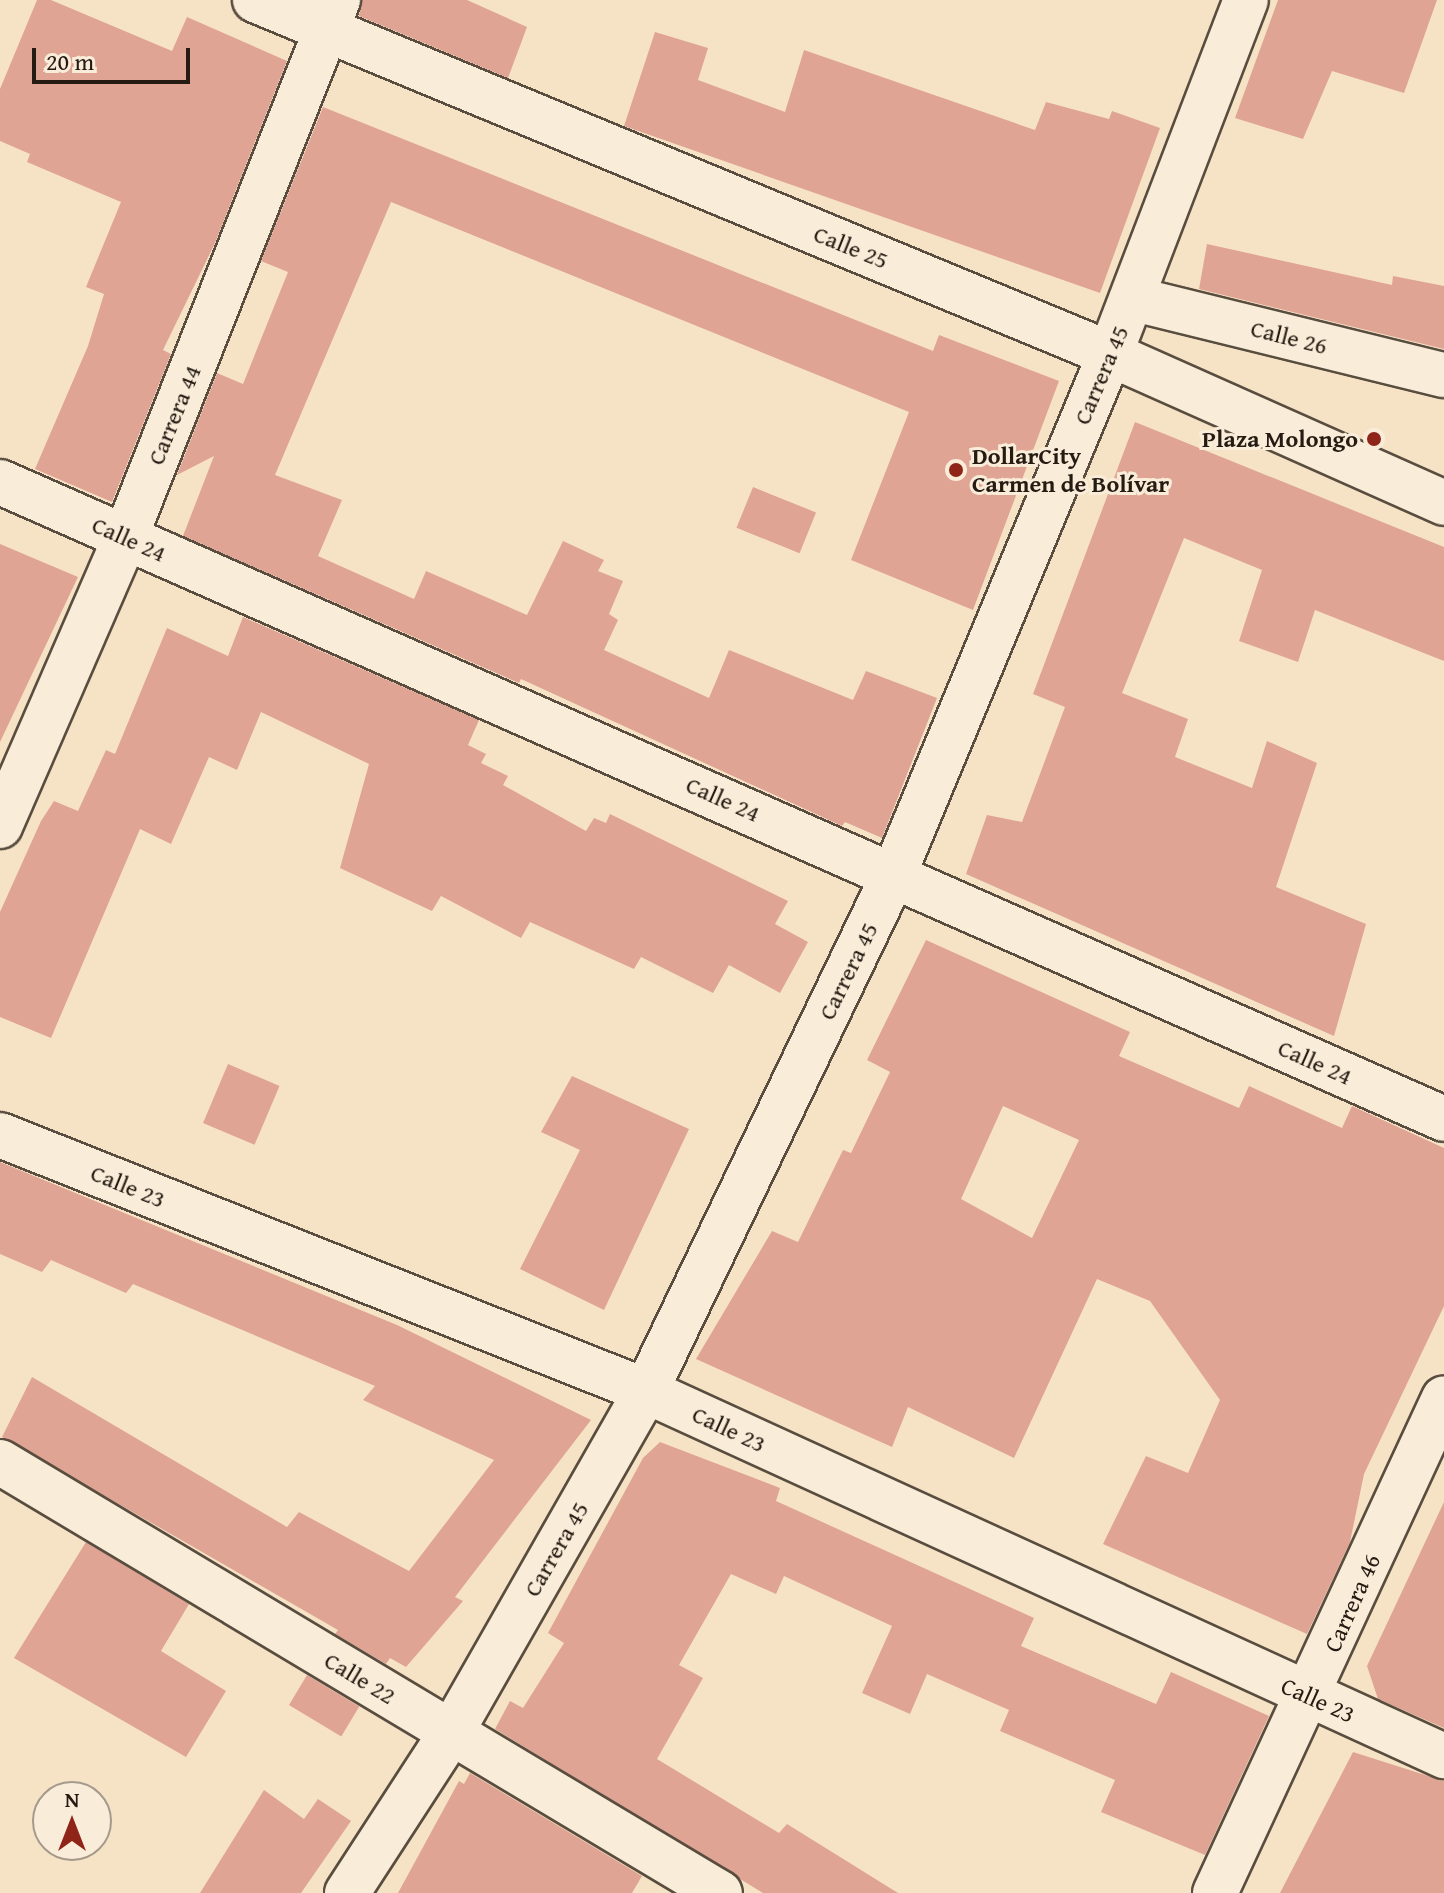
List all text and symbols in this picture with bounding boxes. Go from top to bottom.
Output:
scale bar [36,32,194,82]
text: 20 m [46,44,94,79]
street label: Calle 25 [810,219,892,275]
street label: Calle 26 [1248,314,1330,360]
street label: Carrera 45 [1067,321,1135,429]
street label: Carrera 44 [141,361,207,469]
place label: Plaza Molongo [1202,425,1358,453]
marker: Plaza Molongo [1365,430,1383,448]
place label: DollarCity Carmen de Bolívar [972,442,1169,498]
marker: DollarCity Carmen de Bolívar [947,461,965,479]
street label: Calle 24 [88,510,170,568]
street label: Calle 24 [682,770,764,828]
street label: Carrera 45 [812,918,884,1024]
street label: Calle 24 [1274,1033,1356,1091]
street label: Calle 23 [87,1158,169,1214]
street label: Calle 23 [688,1400,770,1458]
street label: Carrera 45 [517,1497,595,1601]
street label: Carrera 46 [1318,1549,1386,1657]
street label: Calle 22 [319,1646,401,1710]
street label: Calle 23 [1277,1671,1359,1729]
north arrow [32,1781,112,1861]
text: N [65,1783,79,1815]

